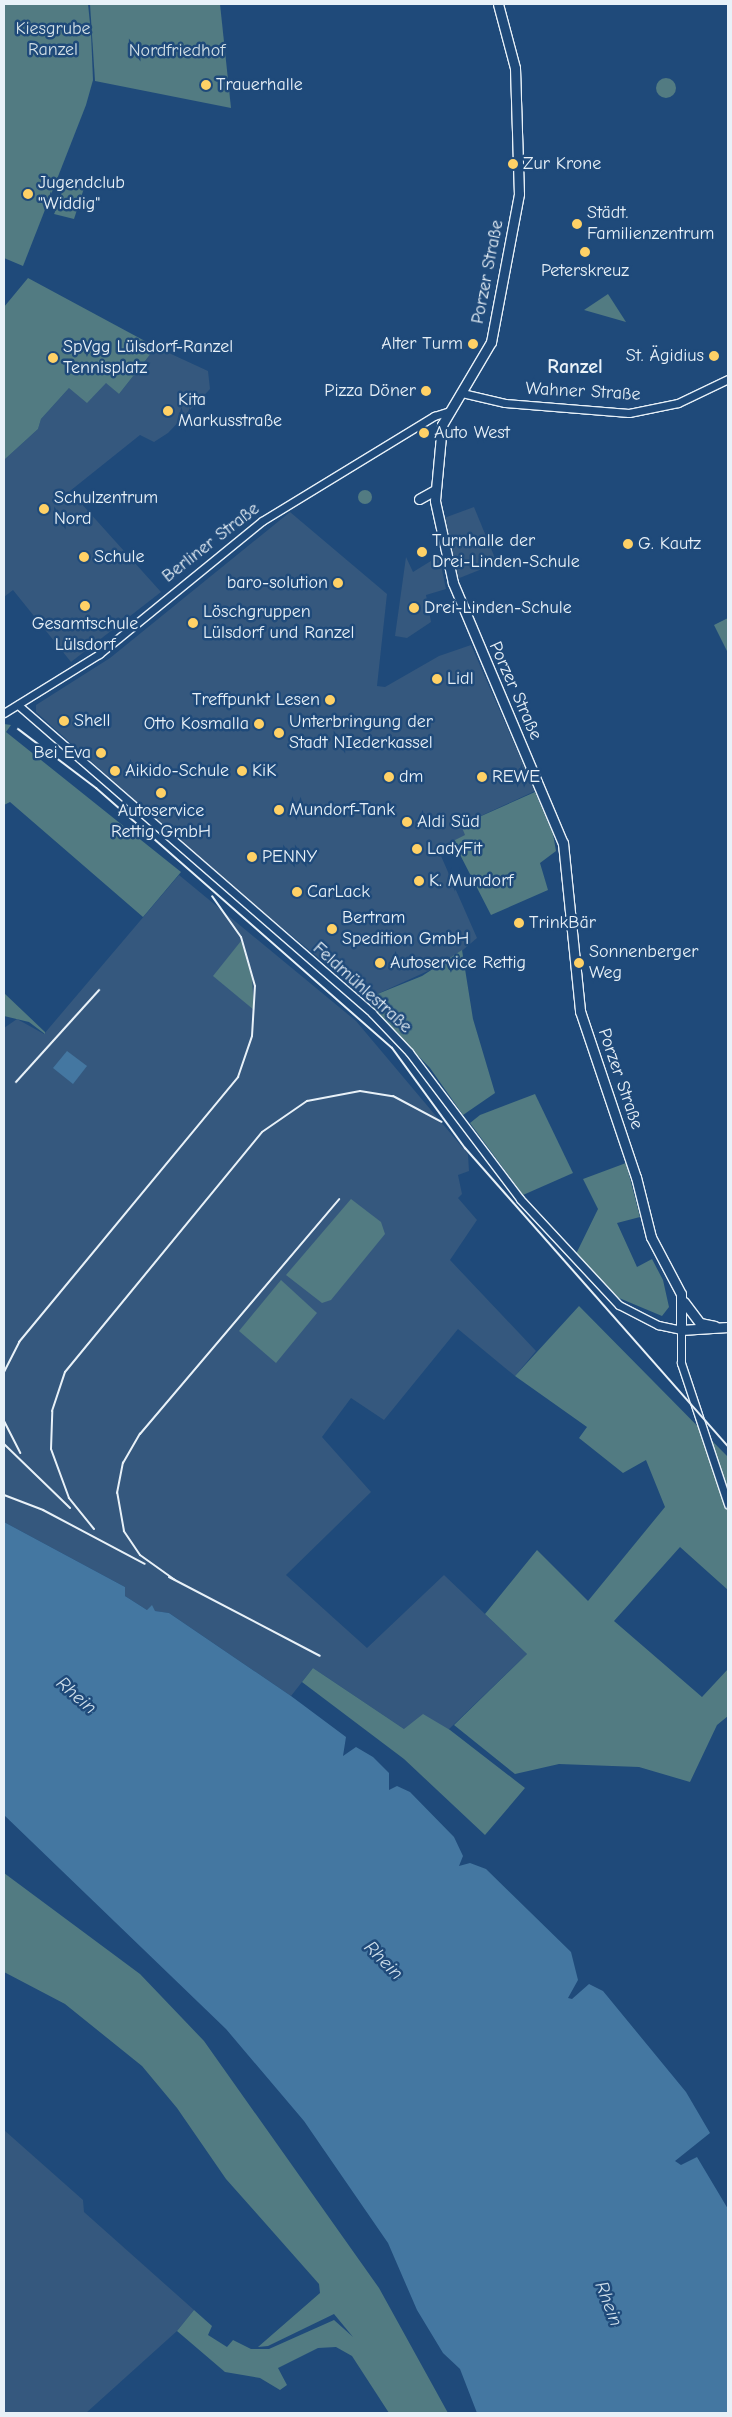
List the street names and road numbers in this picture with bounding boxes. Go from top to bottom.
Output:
street label: Porzer Straße [467,218,509,326]
street label: Wahner Straße [525,378,641,406]
street label: Berliner Straße [158,498,264,588]
street label: Porzer Straße [484,639,546,743]
street label: Feldmühlestraße [308,938,416,1038]
street label: Porzer Straße [593,1026,647,1132]

